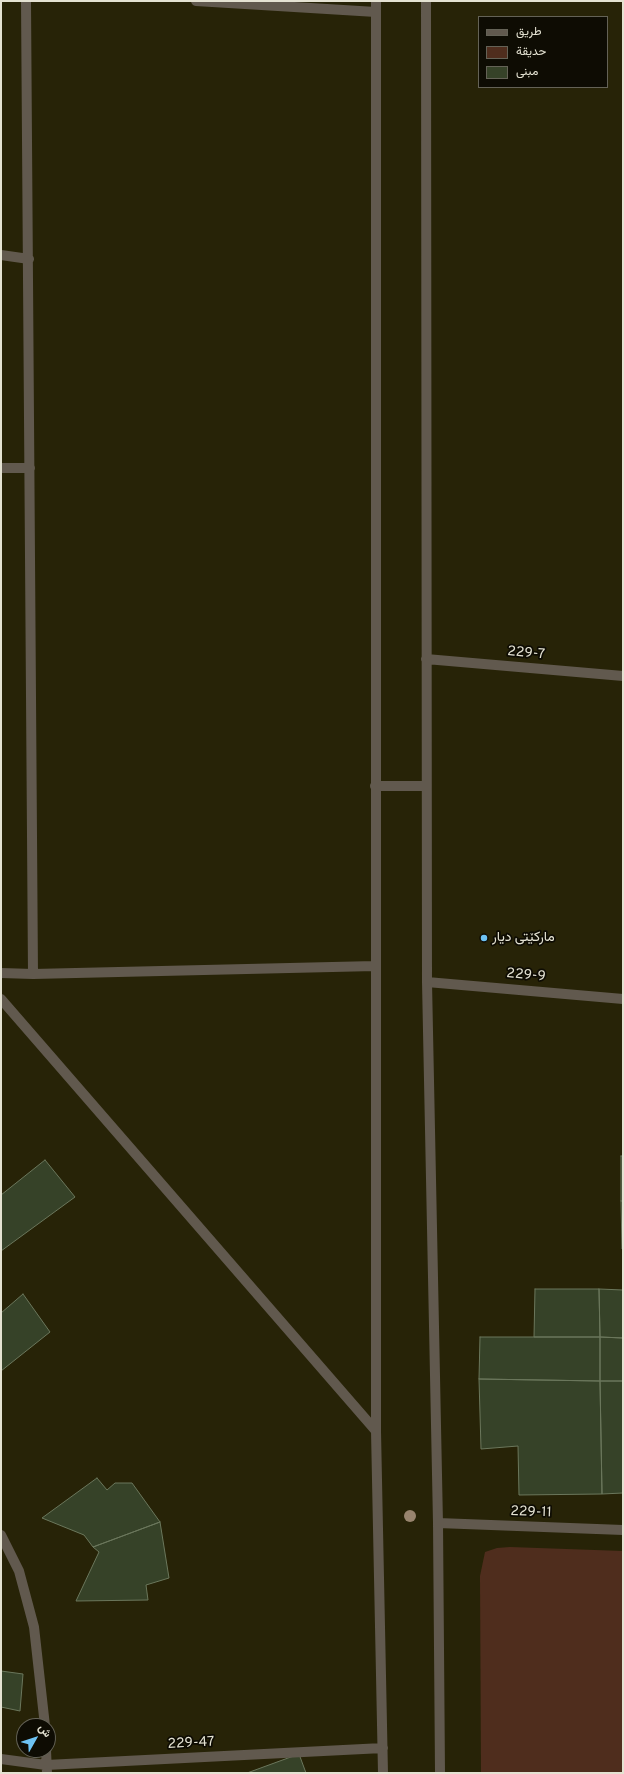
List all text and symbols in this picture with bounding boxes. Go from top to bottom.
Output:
legend [478,16,608,88]
text: طريق [516,24,541,40]
text: حديقة [516,44,546,60]
text: مبنى [516,64,538,80]
street label: 229-7 [506,644,546,664]
place label: مارکێتی دیار [492,930,555,946]
marker: مارکێتی دیار [479,933,489,943]
street label: 229-9 [506,966,546,986]
street label: 229-11 [510,1504,552,1522]
north arrow [16,1718,56,1758]
text: ش [35,1722,54,1741]
street label: 229-47 [167,1734,215,1754]

